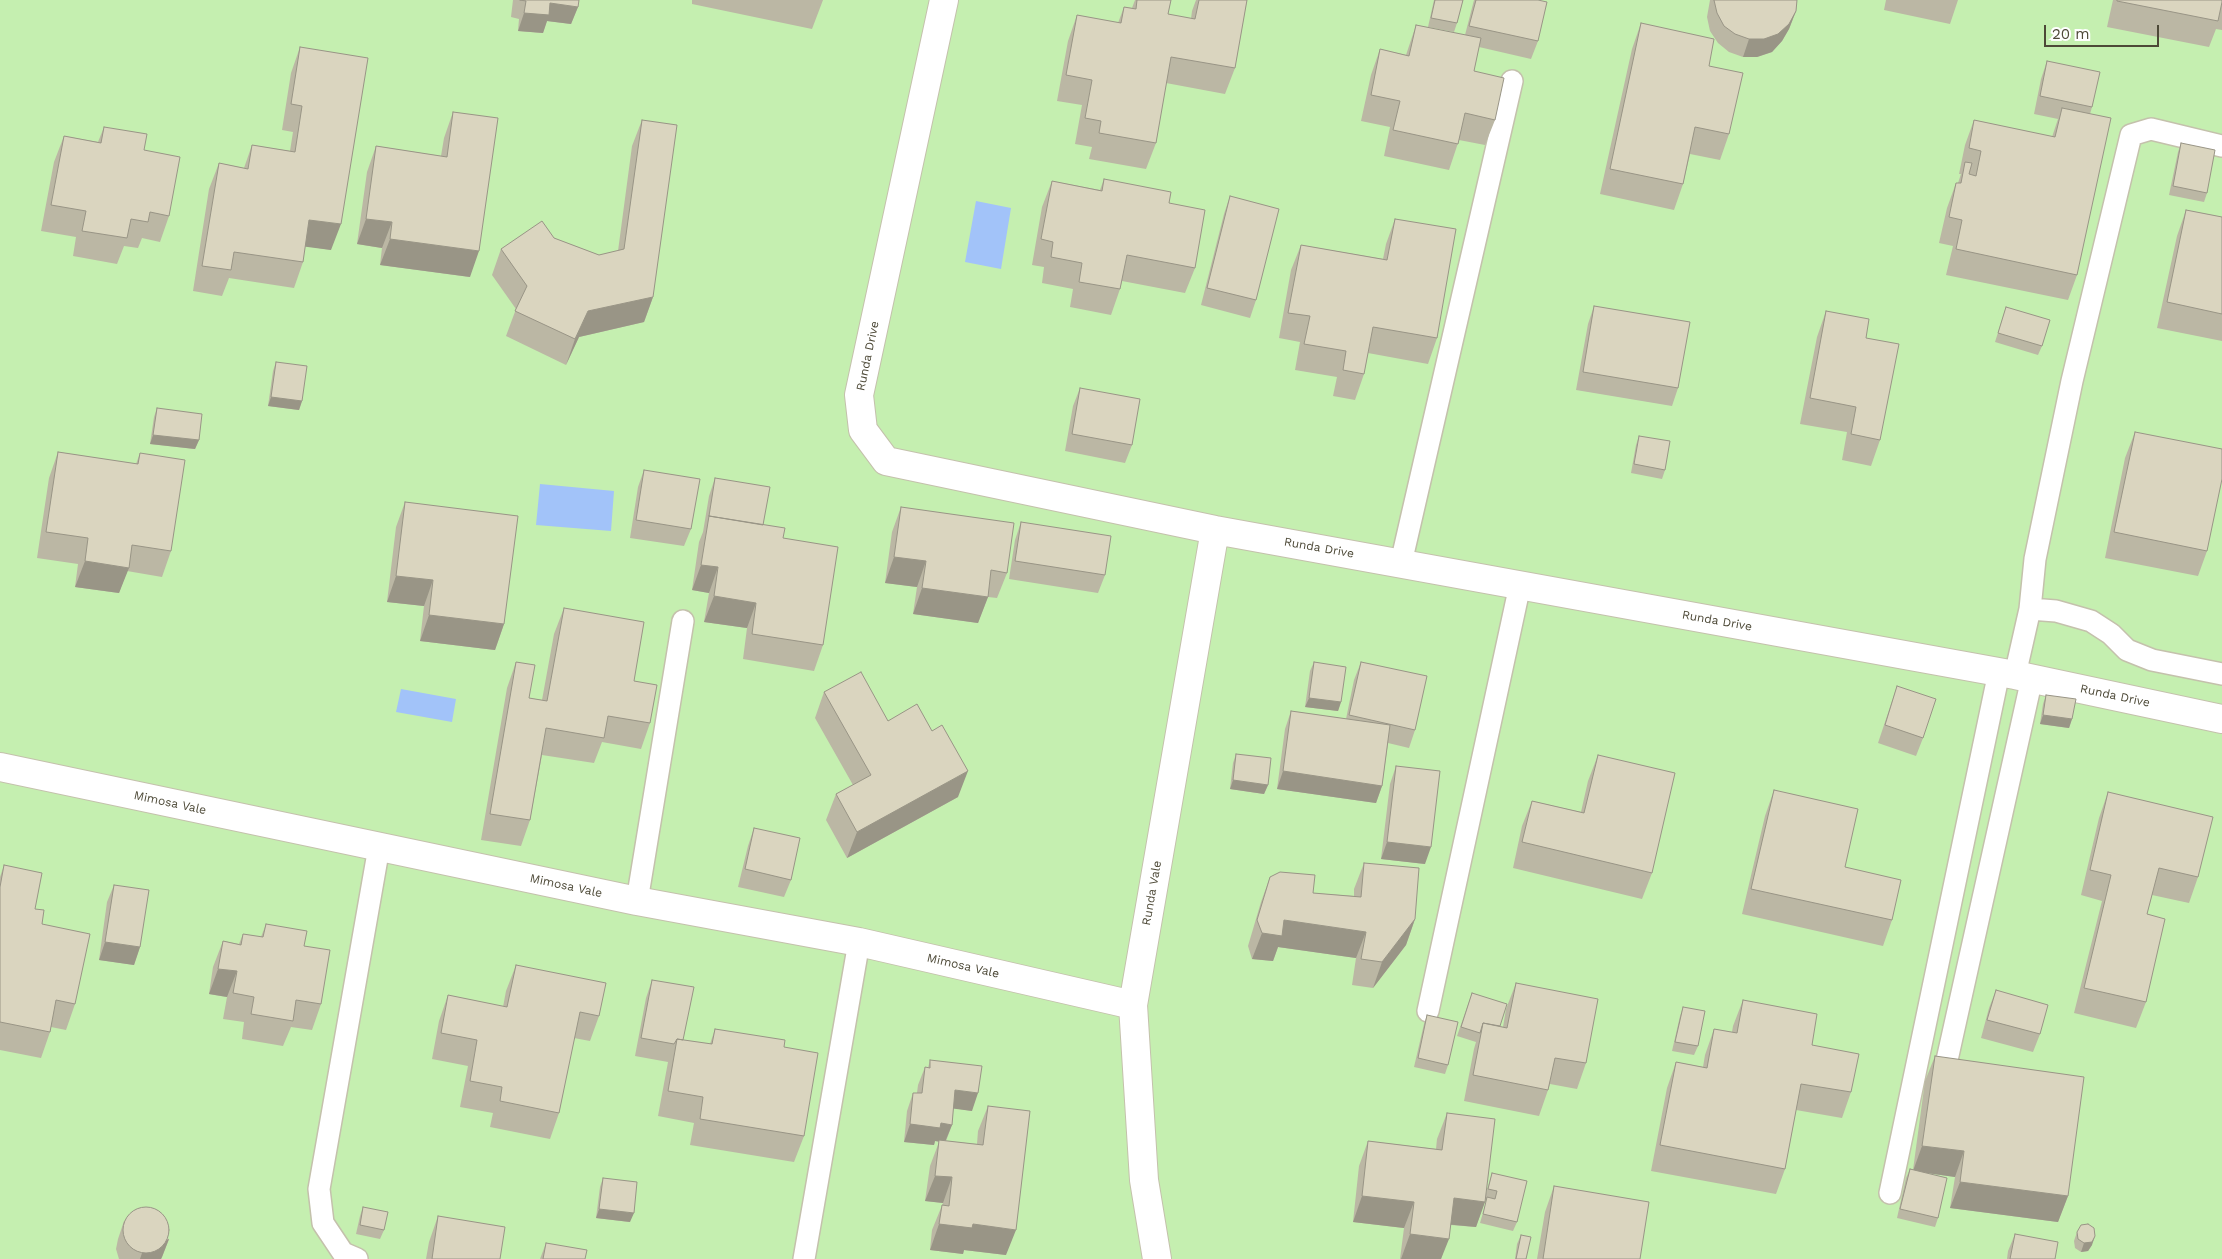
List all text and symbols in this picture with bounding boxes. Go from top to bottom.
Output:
scale bar [2047,15,2162,47]
text: 20 m [2052,25,2090,43]
street label: Runda Drive [854,320,882,392]
street label: Runda Drive [1283,535,1355,561]
street label: Runda Drive [1681,608,1753,634]
street label: Runda Drive [2079,682,2151,710]
street label: Mimosa Vale [132,788,208,818]
street label: Runda Vale [1139,859,1165,927]
street label: Mimosa Vale [528,871,604,901]
street label: Mimosa Vale [925,951,1001,981]

